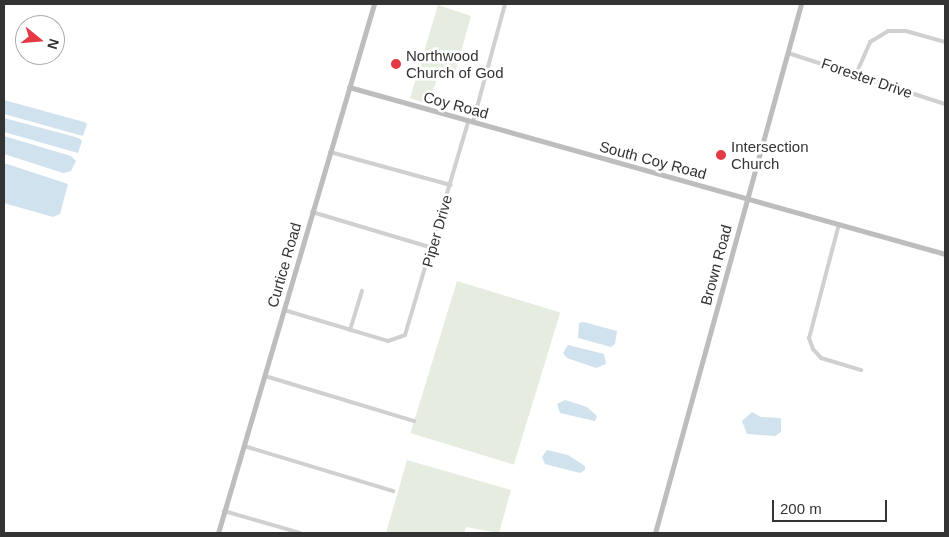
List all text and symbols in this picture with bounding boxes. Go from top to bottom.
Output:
north arrow [15,15,65,65]
text: N [44,37,63,51]
place label: Northwood Church of God [406,46,504,81]
street label: Forester Drive [819,54,915,102]
marker: Northwood Church of God [390,58,402,70]
street label: Coy Road [421,88,491,122]
street label: South Coy Road [598,137,708,183]
place label: Intersection Church [731,137,809,172]
marker: Intersection Church [715,149,727,161]
street label: Piper Drive [418,193,456,269]
street label: Curtice Road [263,220,305,310]
street label: Brown Road [697,223,735,307]
scale bar [774,490,889,522]
text: 200 m [780,500,822,517]

